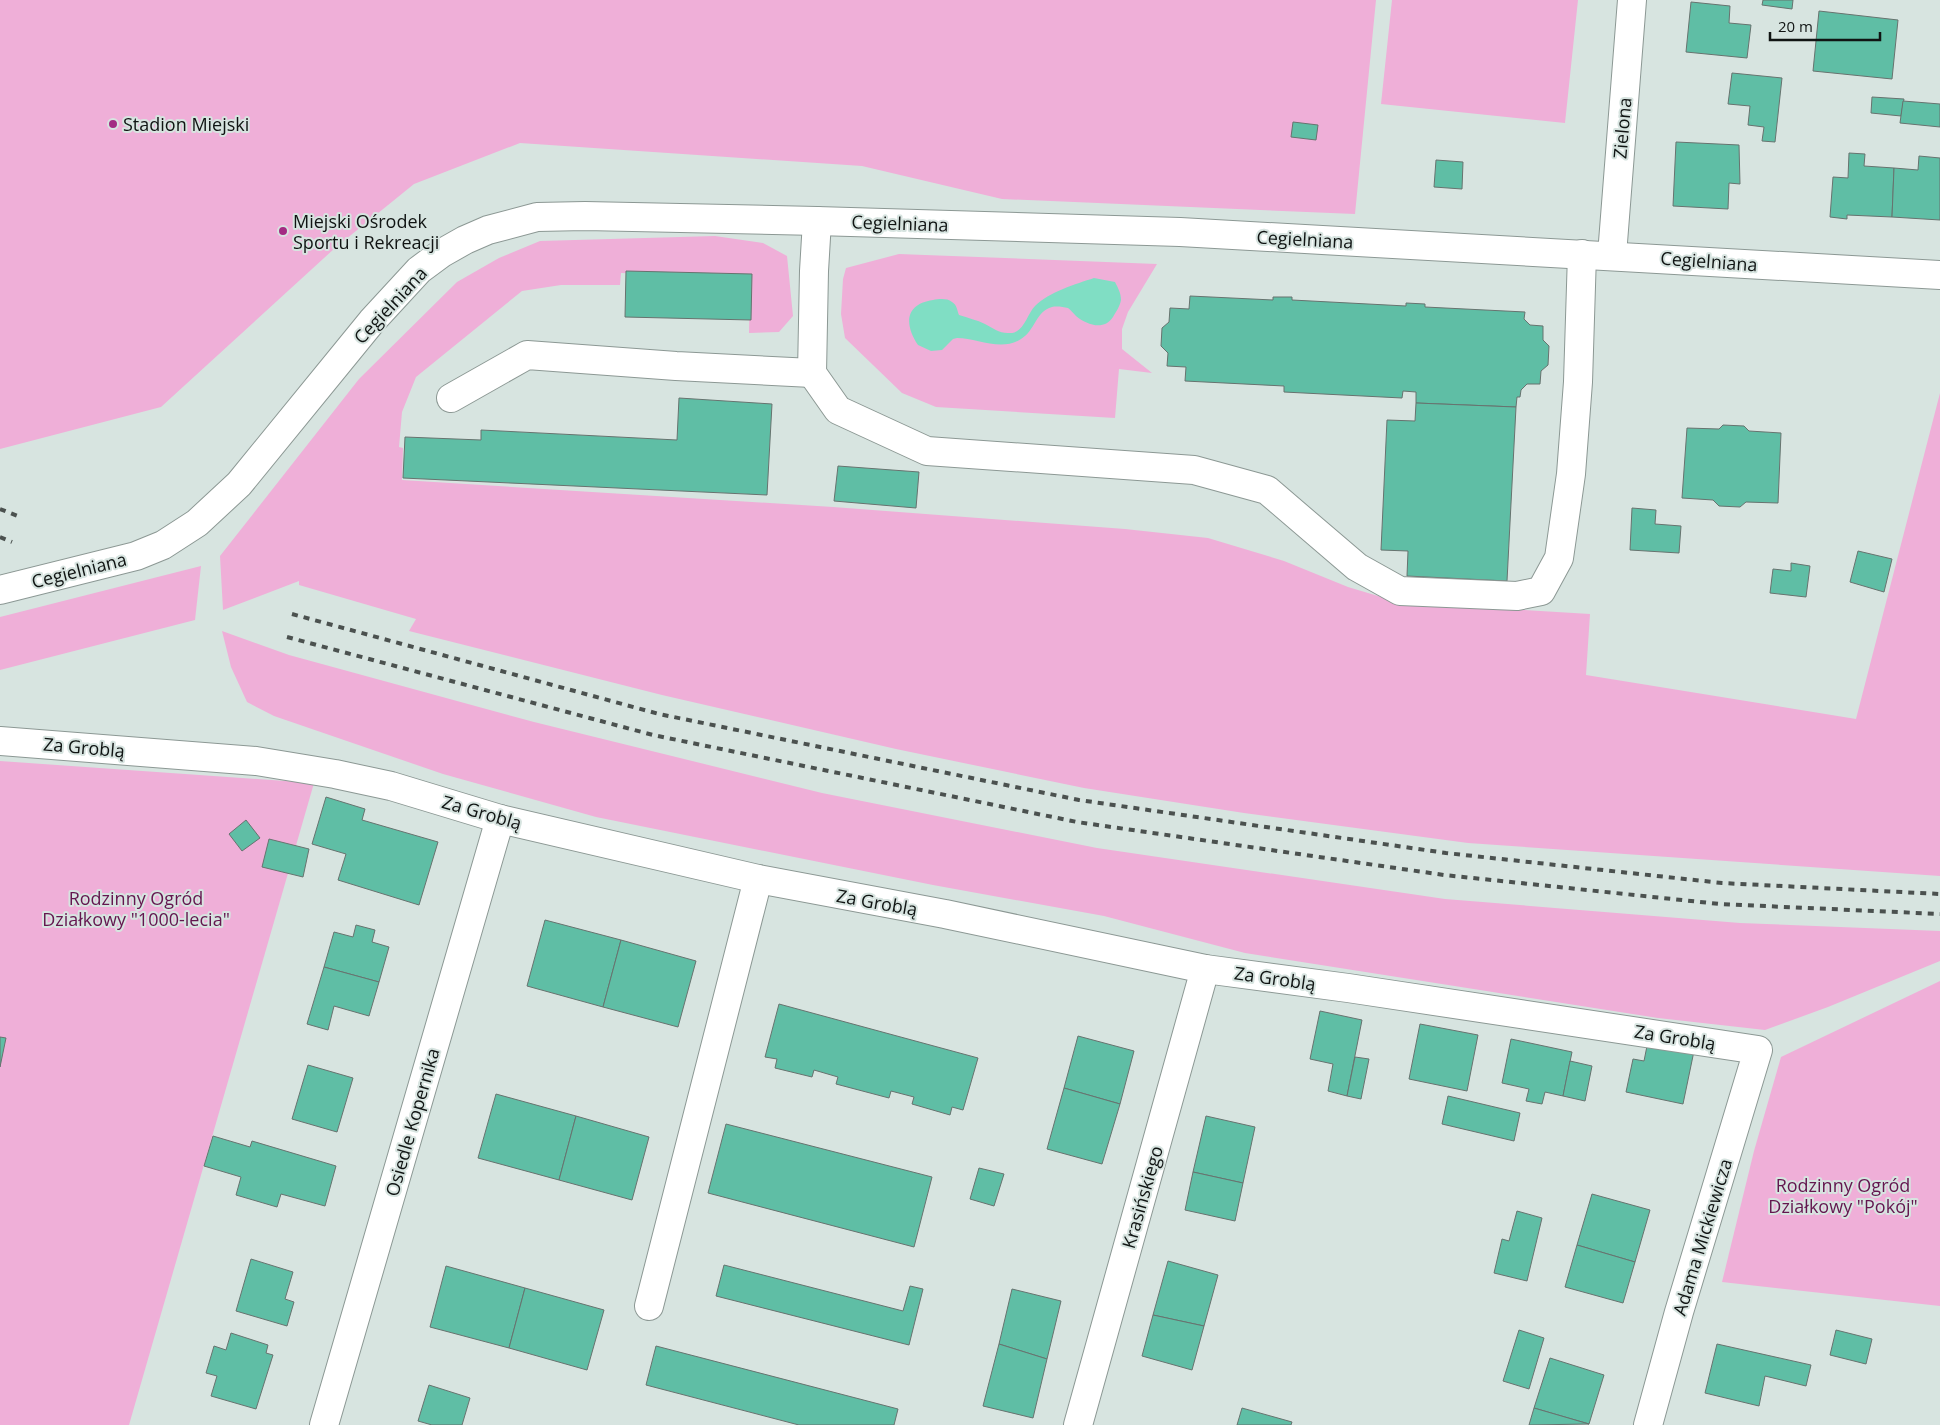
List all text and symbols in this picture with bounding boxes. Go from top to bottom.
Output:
scale bar [1770,10,1880,42]
text: 20 m [1778,16,1813,36]
street label: Zielona [1607,96,1637,160]
place label: Stadion Miejski [123,112,249,136]
marker: Stadion Miejski [107,118,119,130]
place label: Miejski Ośrodek Sportu i Rekreacji [293,209,439,254]
street label: Cegielniana [851,209,949,237]
street label: Cegielniana [1256,224,1354,254]
marker: Miejski Ośrodek Sportu i Rekreacji [277,225,289,237]
street label: Cegielniana [1660,246,1758,276]
street label: Cegielniana [348,261,432,349]
street label: Cegielniana [29,547,129,593]
street label: Za Groblą [42,731,126,763]
street label: Za Groblą [439,789,525,835]
street label: Za Groblą [835,883,919,921]
park label: Rodzinny Ogród Działkowy "1000-lecia" [42,886,230,931]
street label: Za Groblą [1233,960,1317,996]
street label: Za Groblą [1633,1019,1717,1055]
street label: Osiedle Kopernika [379,1045,445,1199]
street label: Krasińskiego [1116,1143,1168,1251]
street label: Adama Mickiewicza [1667,1156,1737,1318]
park label: Rodzinny Ogród Działkowy "Pokój" [1768,1173,1918,1218]

